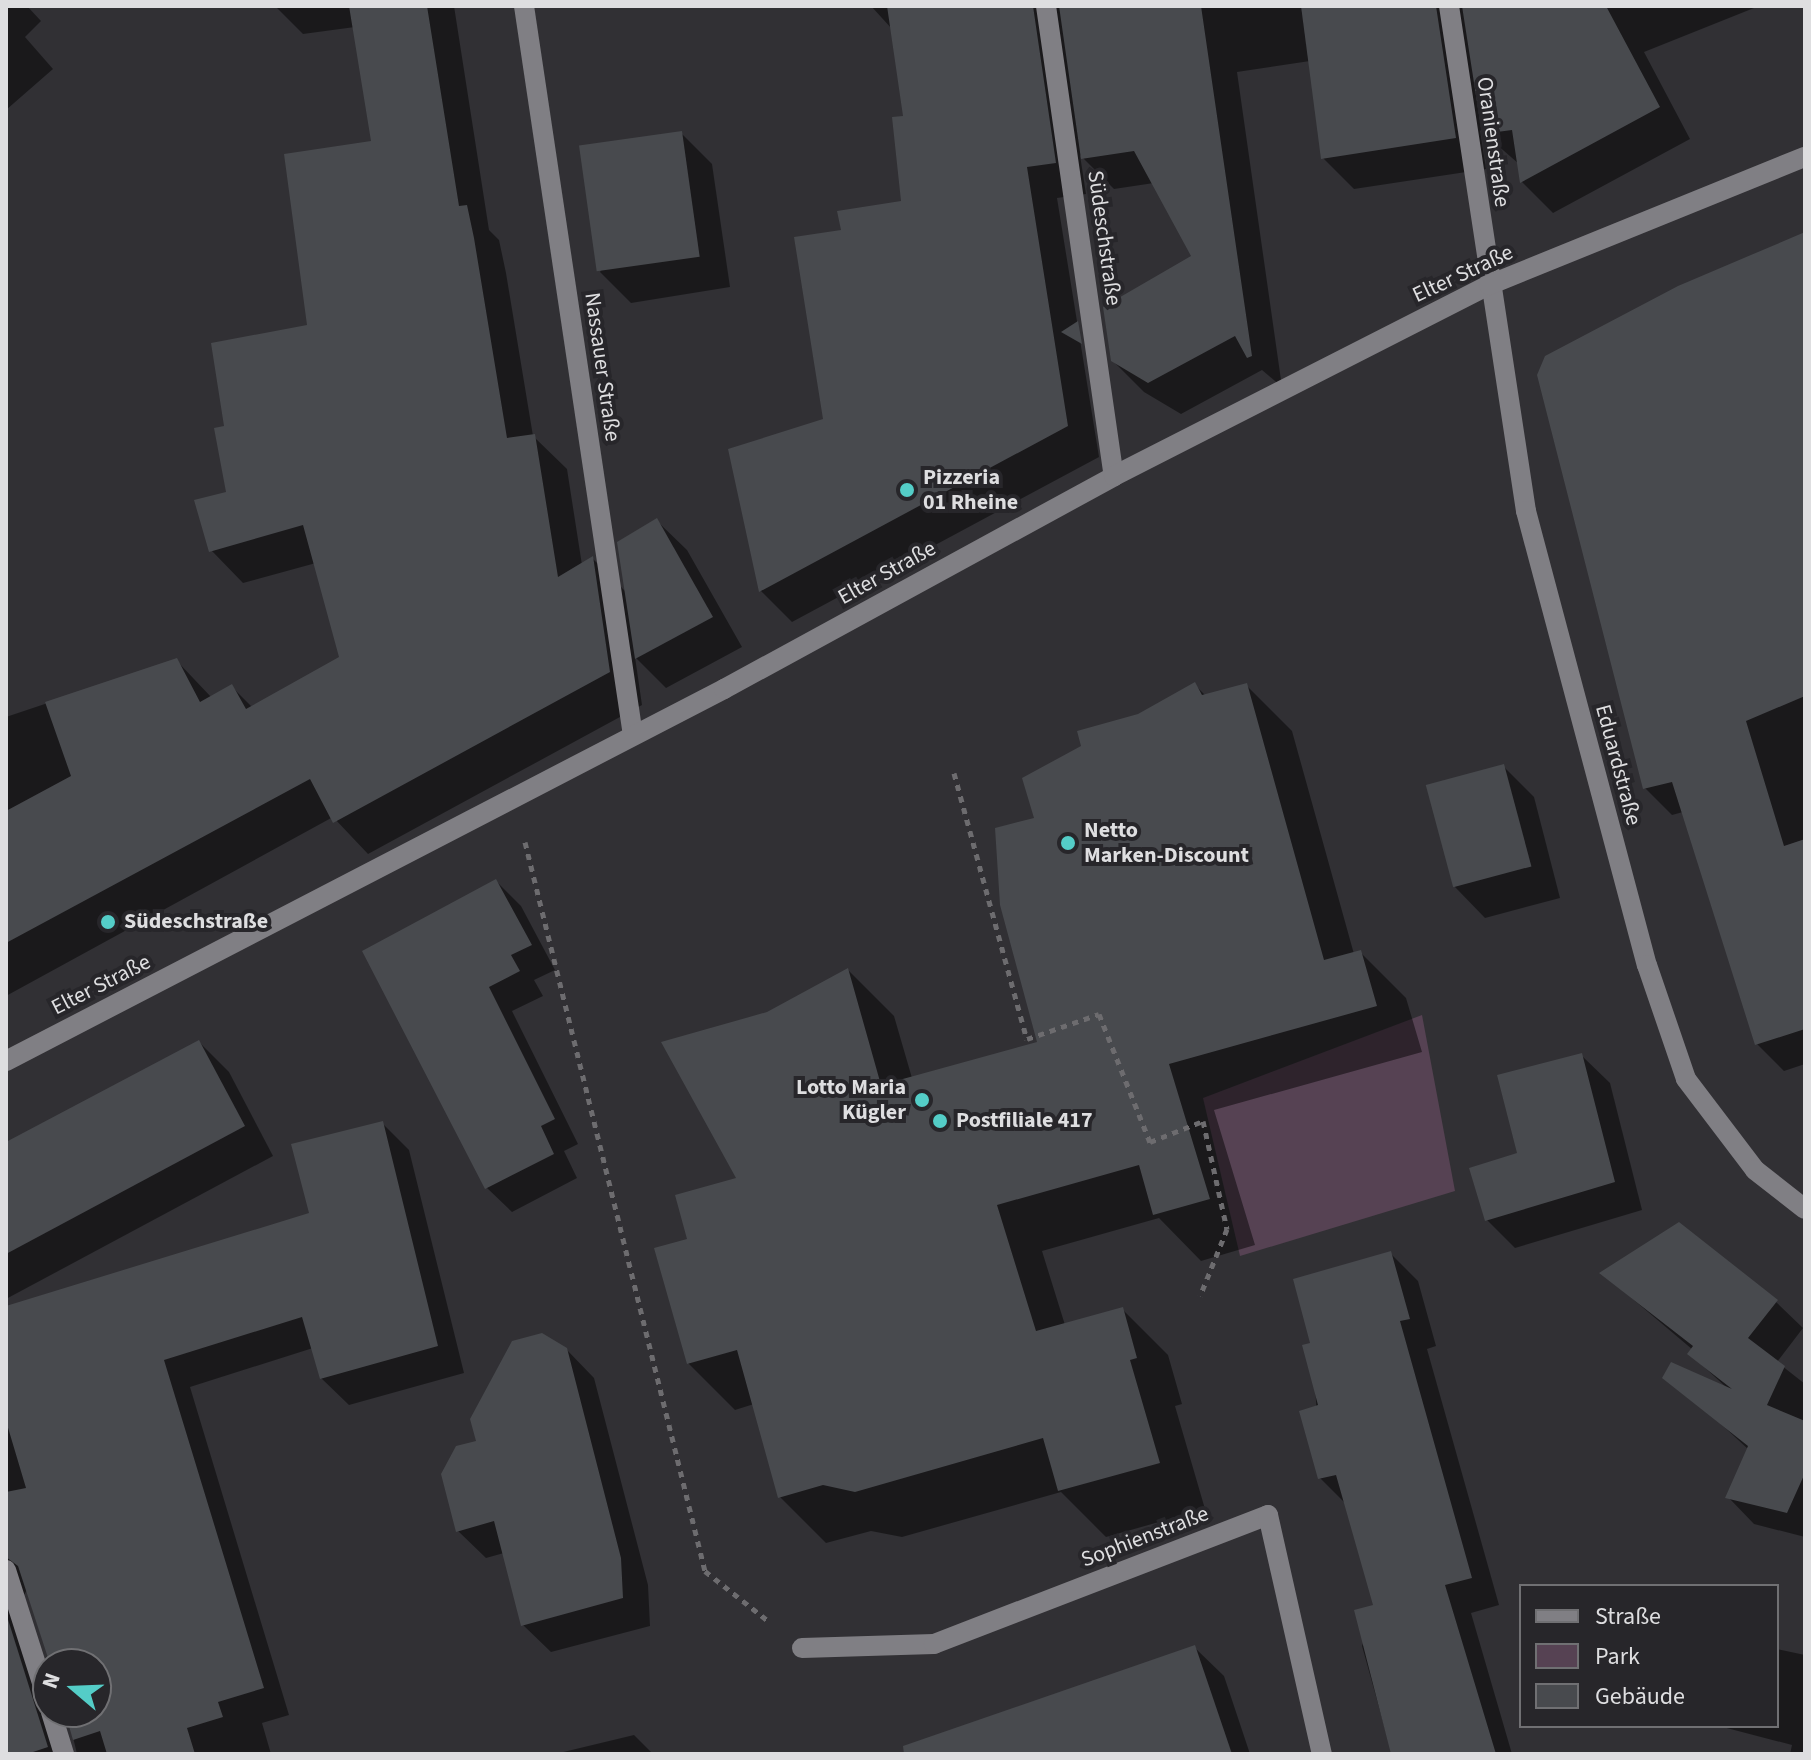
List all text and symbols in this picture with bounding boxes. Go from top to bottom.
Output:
street label: Oranienstraße [1471,75,1515,209]
street label: Südeschstraße [1081,169,1127,307]
street label: Elter Straße [1409,239,1517,309]
street label: Nassauer Straße [578,291,626,443]
place label: Pizzeria 01 Rheine [923,464,1018,516]
marker: Pizzeria 01 Rheine [898,481,916,499]
street label: Elter Straße [833,535,941,611]
street label: Eduardstraße [1589,702,1647,828]
place label: Netto Marken-Discount [1084,817,1249,868]
marker: Netto Marken-Discount [1059,834,1077,852]
place label: Südeschstraße [124,909,268,935]
marker: Südeschstraße [99,913,117,931]
street label: Elter Straße [47,949,155,1021]
place label: Lotto Maria Kügler [796,1074,906,1126]
marker: Lotto Maria Kügler [913,1091,931,1109]
place label: Postfiliale 417 [956,1108,1093,1134]
marker: Postfiliale 417 [931,1112,949,1130]
street label: Sophienstraße [1078,1501,1212,1573]
legend [1519,1584,1779,1728]
text: Straße [1595,1599,1661,1634]
text: Park [1595,1639,1640,1674]
north arrow [32,1648,112,1728]
text: N [34,1669,69,1693]
text: Gebäude [1595,1679,1685,1714]

